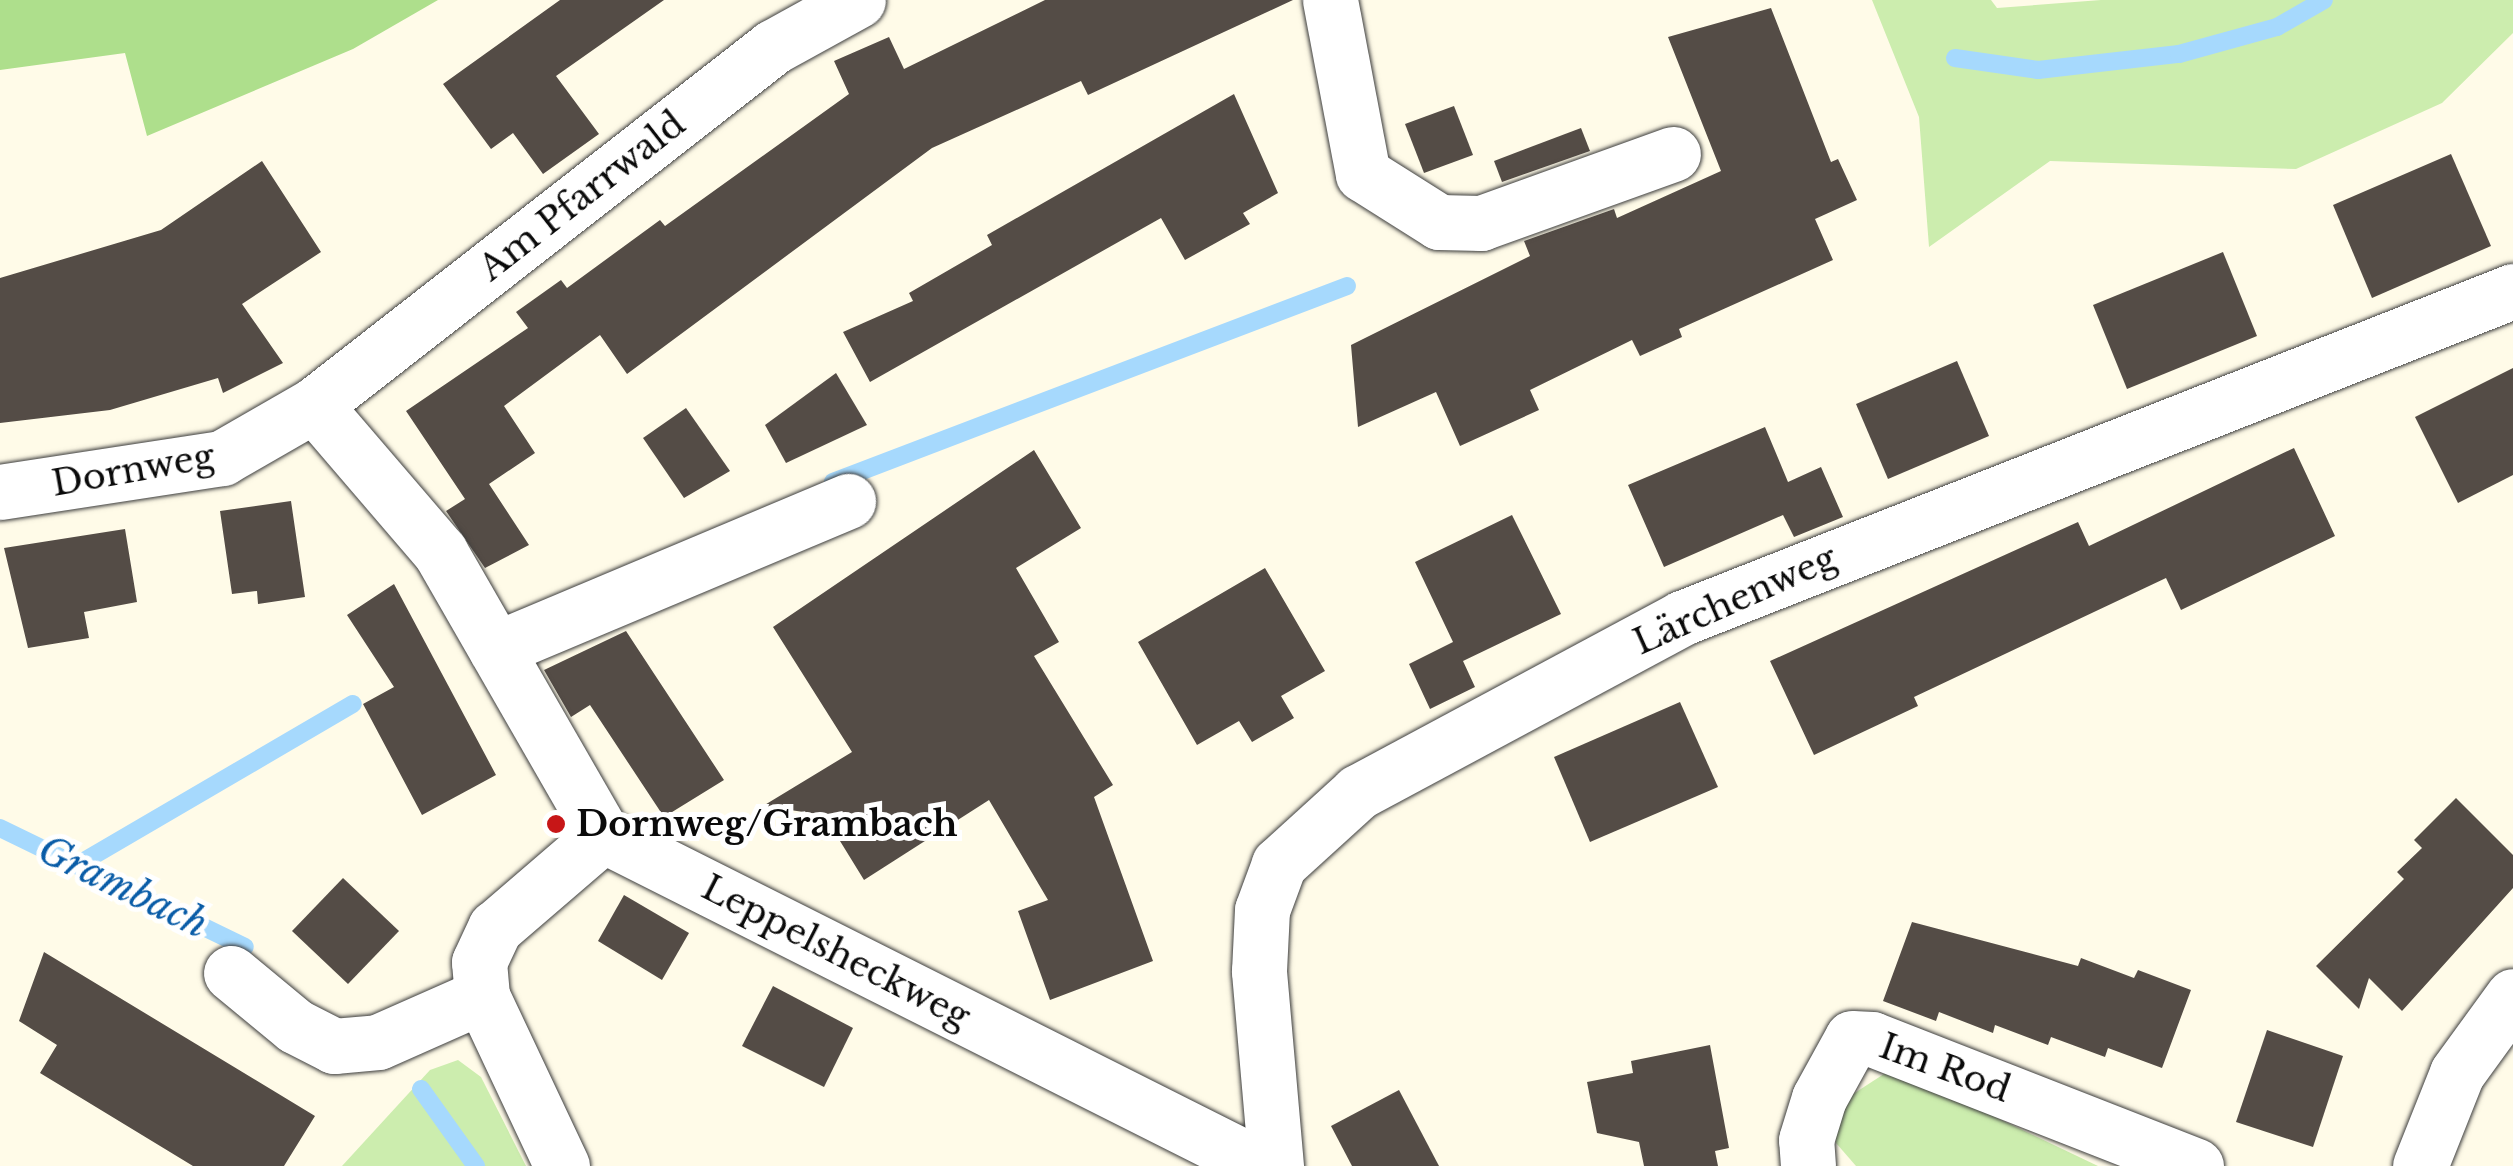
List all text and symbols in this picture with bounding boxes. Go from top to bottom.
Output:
street label: Am Pfarrwald [471,103,693,289]
street label: Dornweg [49,435,217,505]
street label: Lärchenweg [1627,537,1843,663]
place label: Dornweg/Grambach [576,803,958,845]
marker: Dornweg/Grambach [545,813,567,835]
water label: Grambach [31,826,215,948]
street label: Leppelsheckweg [695,866,977,1038]
street label: Im Rod [1874,1025,2016,1111]

